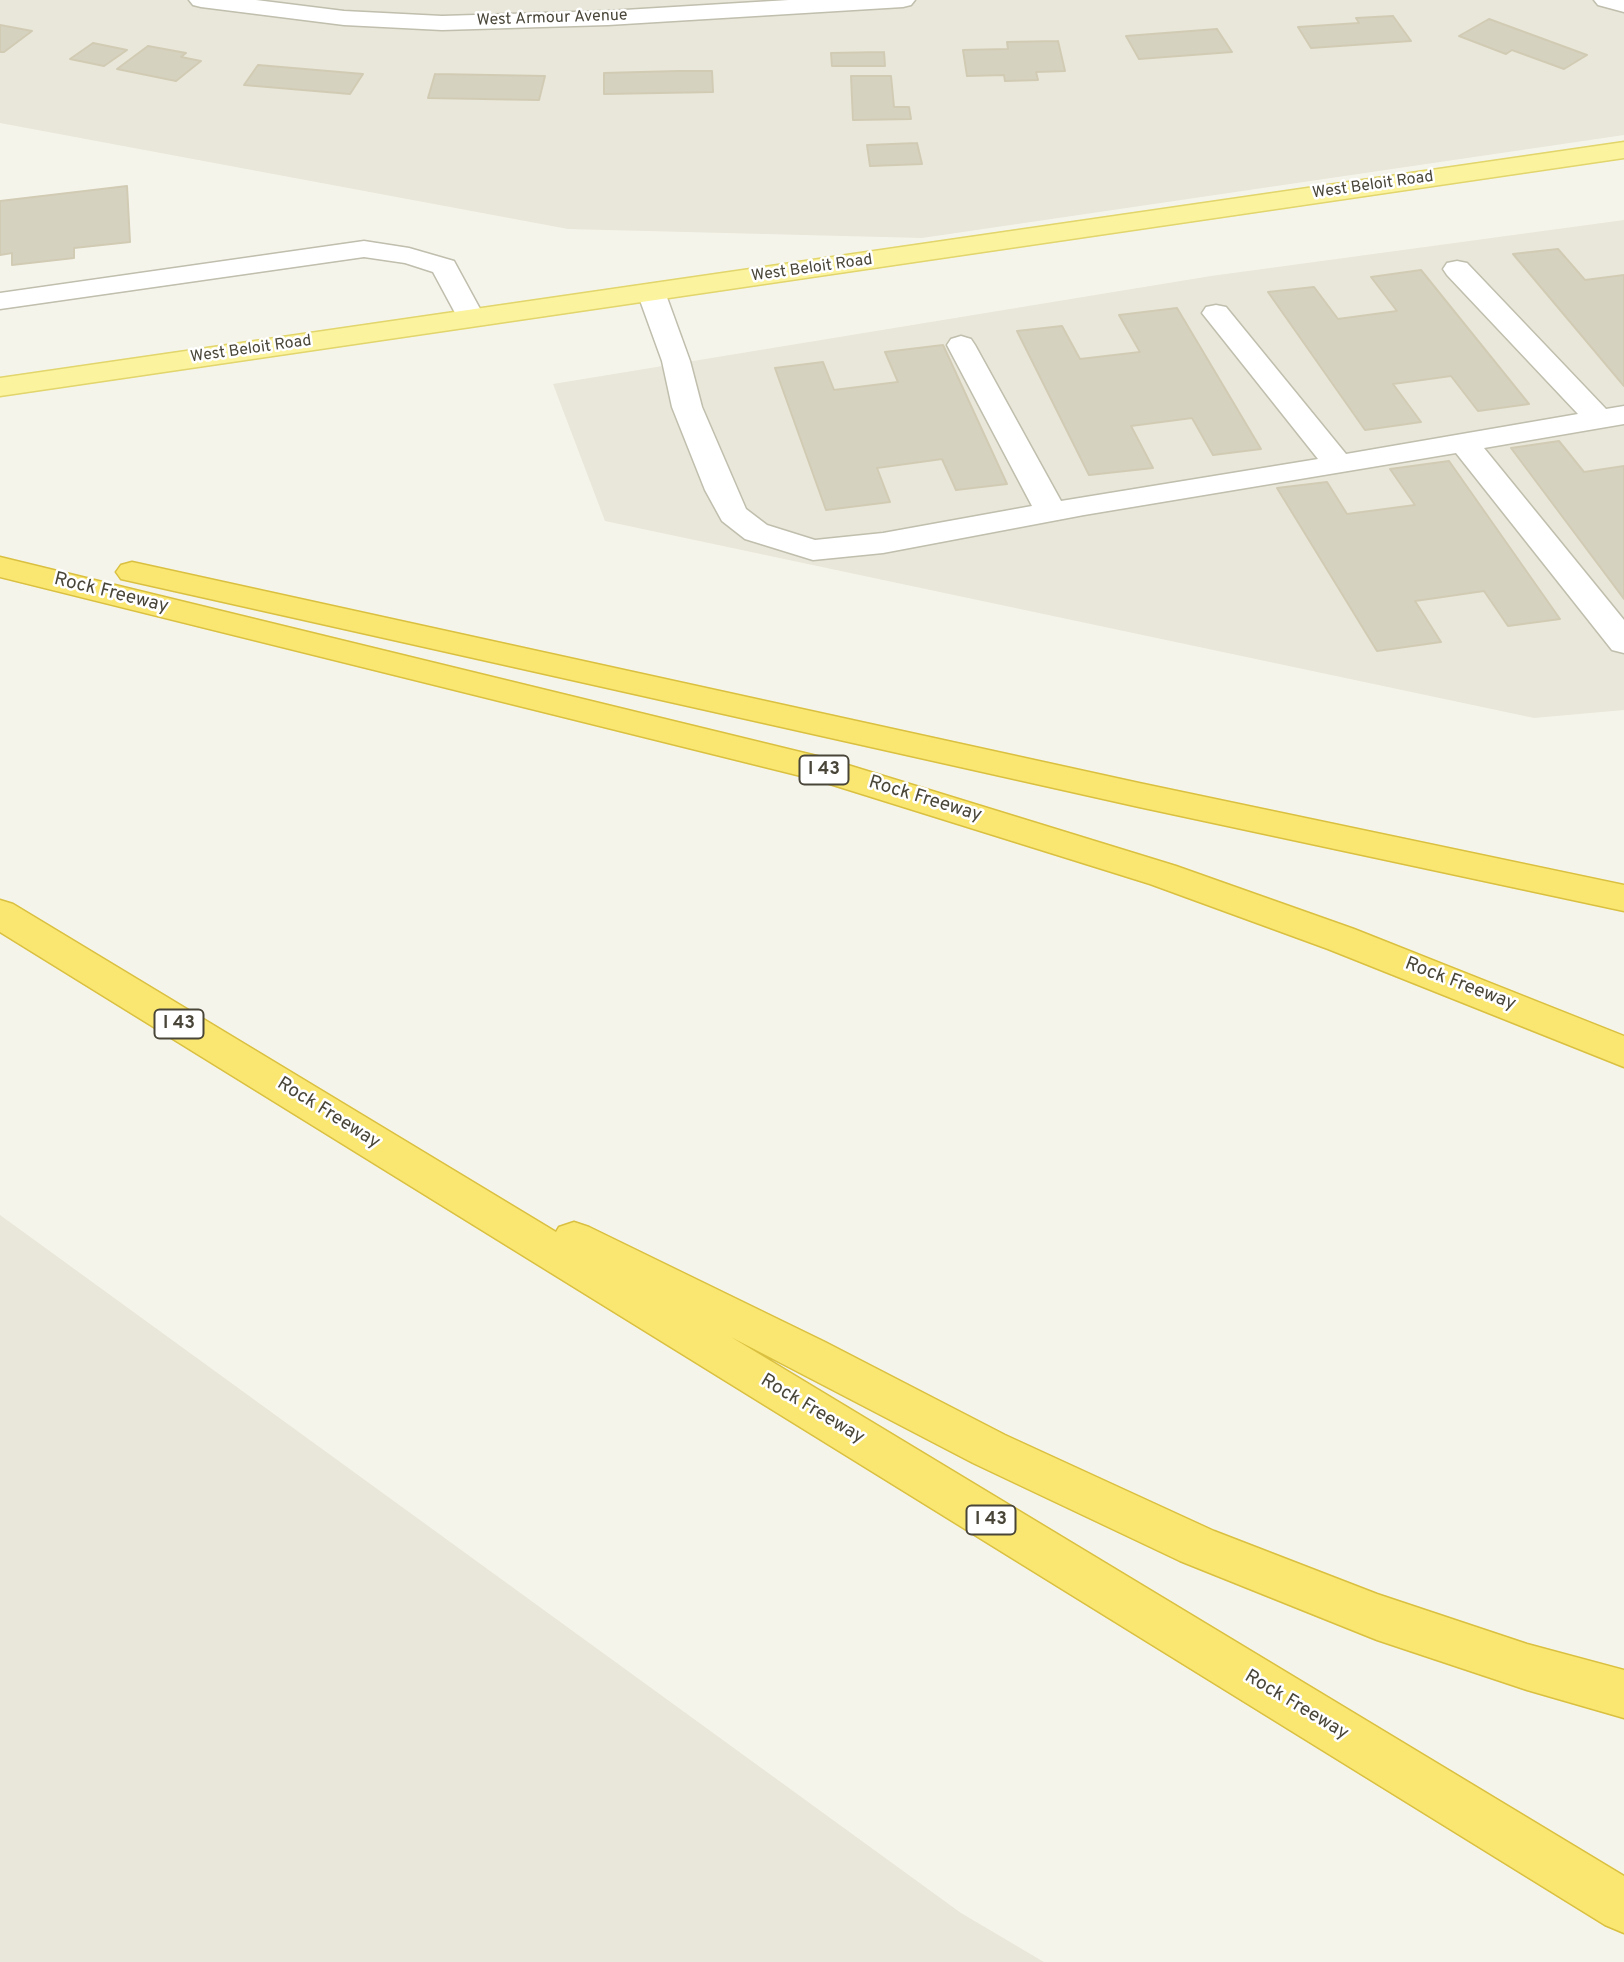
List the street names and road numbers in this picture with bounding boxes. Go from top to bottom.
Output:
street label: West Armour Avenue [476,7,628,31]
street label: West Beloit Road [1311,168,1435,204]
street label: West Beloit Road [750,251,874,287]
street label: West Beloit Road [189,332,313,368]
street label: Rock Freeway [51,569,171,619]
road number: I 43 [800,756,848,784]
street label: Rock Freeway [866,772,984,828]
street label: Rock Freeway [1401,953,1519,1017]
road number: I 43 [154,1009,204,1038]
street label: Rock Freeway [272,1073,384,1155]
street label: Rock Freeway [756,1370,868,1450]
road number: I 43 [967,1506,1016,1534]
street label: Rock Freeway [1240,1666,1352,1746]

